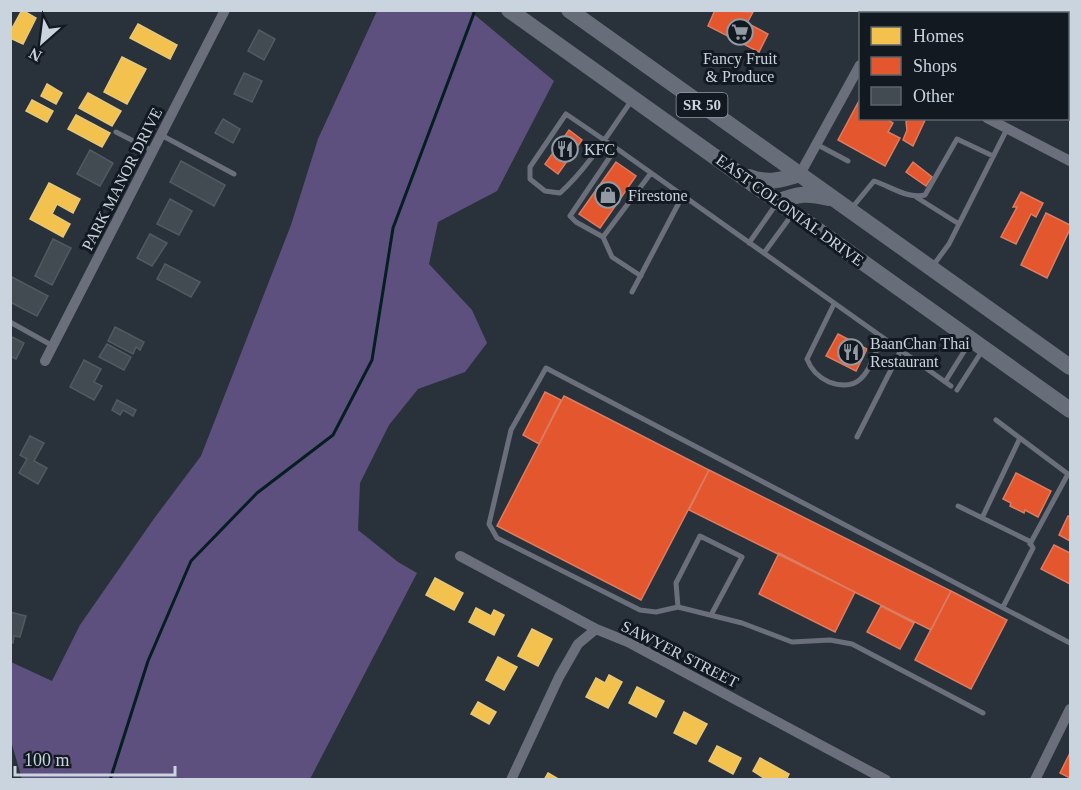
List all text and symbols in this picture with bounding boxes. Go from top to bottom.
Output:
north arrow [12,12,72,72]
legend [859,12,1069,120]
supermarket icon: Fancy Fruit & Produce [725,17,755,47]
text: Homes [913,26,964,46]
text: N [26,44,44,65]
place label: Fancy Fruit & Produce [703,50,778,85]
text: Shops [913,56,957,76]
text: Other [913,86,954,106]
road number: SR 50 [676,93,728,117]
street label: PARK MANOR DRIVE [79,105,165,253]
restaurant icon: KFC [550,134,580,164]
place label: KFC [584,141,615,158]
street label: EAST COLONIAL DRIVE [713,151,867,269]
shop icon: Firestone [593,180,623,210]
place label: Firestone [628,187,688,204]
place label: BaanChan Thai Restaurant [870,335,970,370]
restaurant icon: BaanChan Thai Restaurant [836,337,866,367]
street label: SAWYER STREET [619,617,742,691]
scale bar [15,739,176,777]
text: 100 m [24,750,70,770]

